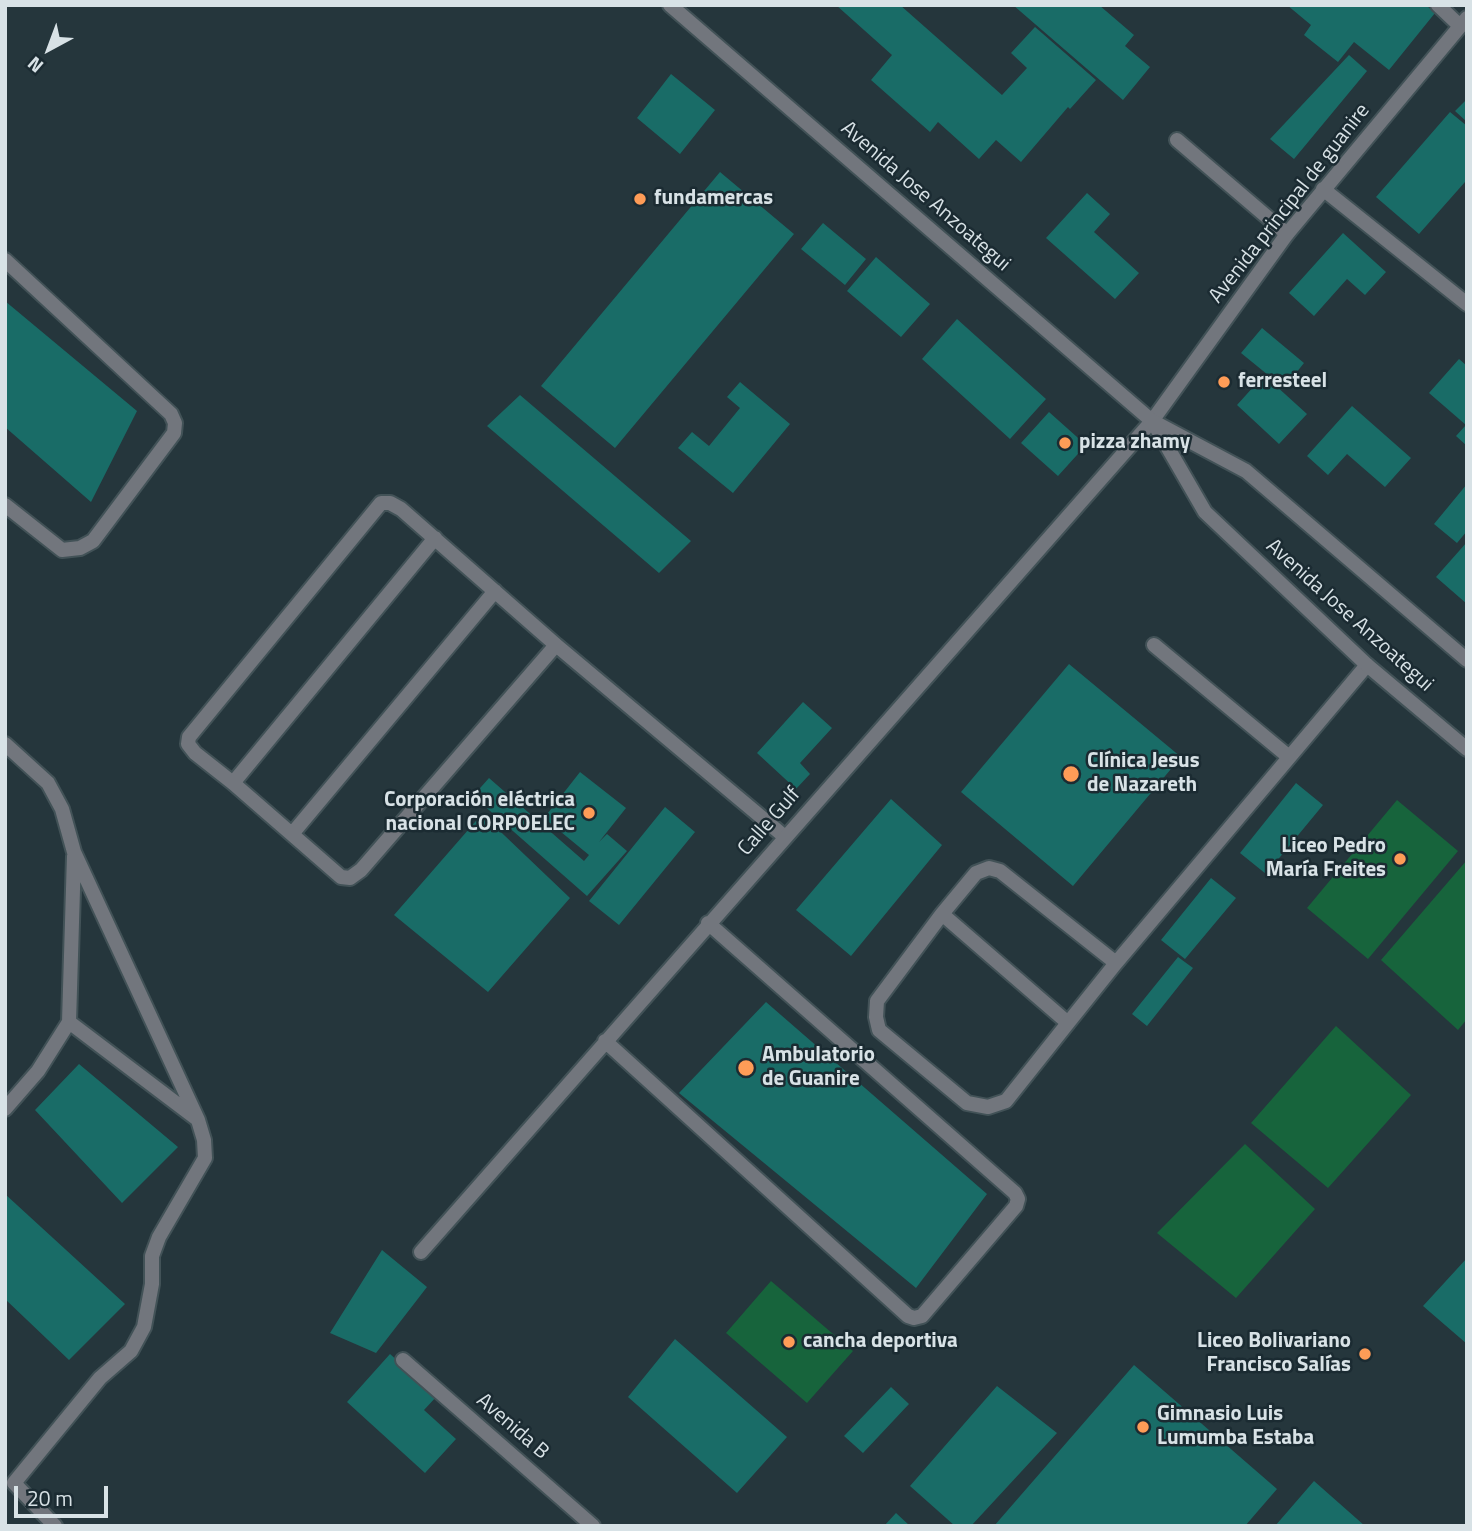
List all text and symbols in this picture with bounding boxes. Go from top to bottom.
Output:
north arrow [14,14,84,84]
text: N [20,50,49,80]
street label: Avenida principal de guanire [1204,99,1376,309]
street label: Avenida Jose Anzoategui [835,117,1015,277]
place label: fundamercas [654,186,773,212]
marker: fundamercas [632,191,648,207]
place label: ferresteel [1238,369,1327,395]
marker: ferresteel [1216,374,1232,390]
place label: pizza zhamy [1079,430,1190,456]
marker: pizza zhamy [1057,435,1073,451]
street label: Avenida Jose Anzoategui [1260,534,1438,698]
place label: Clínica Jesus de Nazareth [1087,749,1200,799]
marker: Clínica Jesus de Nazareth [1061,764,1081,784]
street label: Calle Gulf [733,783,807,861]
place label: Corporación eléctrica nacional CORPOELEC [384,788,575,838]
marker: Corporación eléctrica nacional CORPOELEC [581,805,597,821]
place label: Liceo Pedro María Freites [1266,834,1386,884]
marker: Liceo Pedro María Freites [1392,851,1408,867]
place label: Ambulatorio de Guanire [762,1043,875,1093]
marker: Ambulatorio de Guanire [736,1058,756,1078]
place label: cancha deportiva [803,1329,958,1355]
place label: Liceo Bolivariano Francisco Salías [1197,1329,1351,1379]
marker: cancha deportiva [781,1334,797,1350]
marker: Liceo Bolivariano Francisco Salías [1357,1346,1373,1362]
street label: Avenida B [471,1389,553,1465]
place label: Gimnasio Luis Lumumba Estaba [1157,1402,1314,1452]
marker: Gimnasio Luis Lumumba Estaba [1135,1419,1151,1435]
scale bar [18,1472,112,1516]
text: 20 m [27,1482,73,1514]

